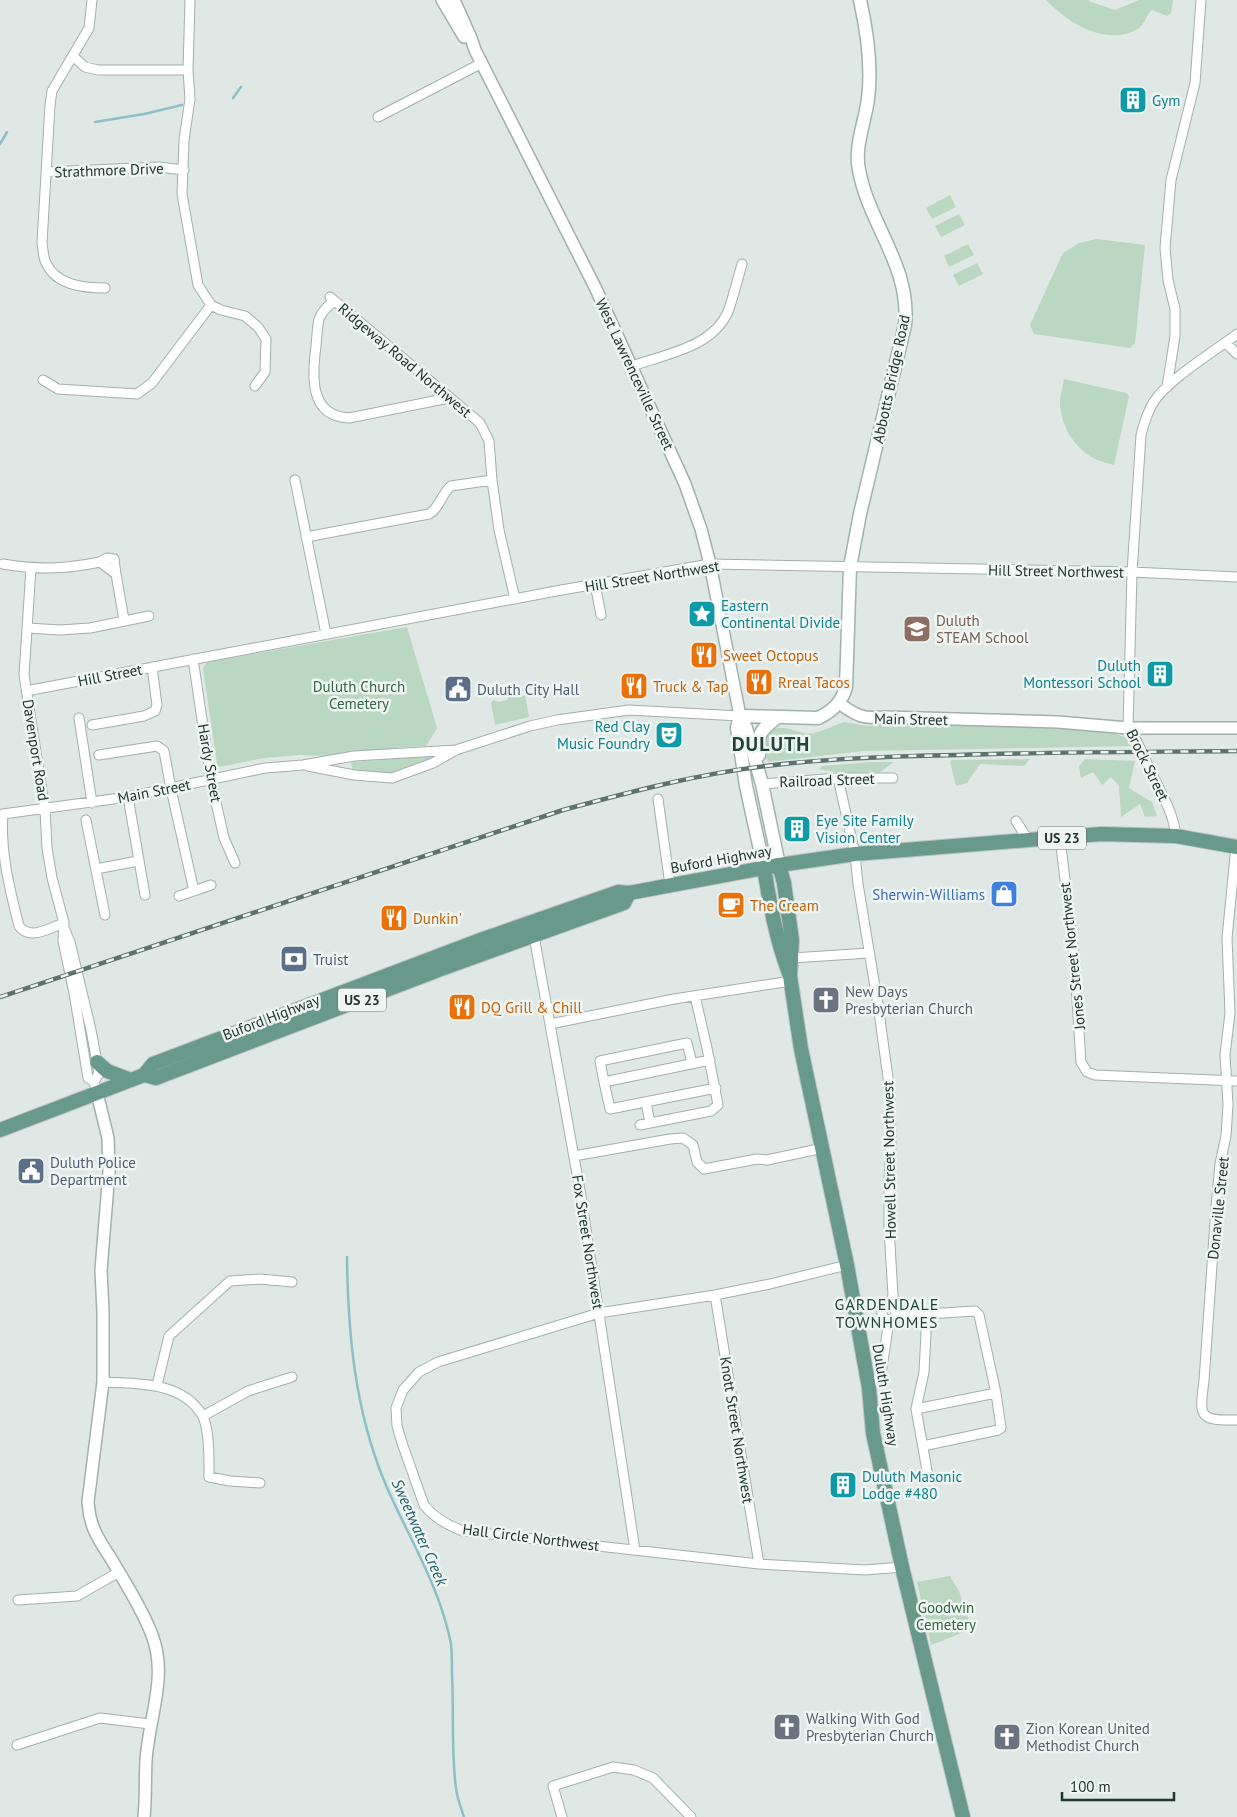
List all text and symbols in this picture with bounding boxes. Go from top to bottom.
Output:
building icon: Gym [1118,85,1148,115]
place label: Gym [1152,91,1180,110]
street label: Strathmore Drive [54,159,164,181]
street label: West Lawrenceville Street [591,295,679,453]
street label: Ridgeway Road Northwest [335,299,475,421]
street label: Abbotts Bridge Road [868,313,914,445]
street label: Hill Street Northwest [583,556,721,596]
street label: Hill Street Northwest [988,560,1124,582]
place label: Eastern Continental Divide [721,596,840,632]
place icon: Eastern Continental Divide [687,599,717,629]
place label: Duluth STEAM School [936,611,1029,647]
school or university icon: Duluth STEAM School [902,614,932,644]
restaurant icon: Sweet Octopus [689,640,719,670]
place label: Sweet Octopus [723,646,819,665]
place label: Duluth Montessori School [1023,656,1142,692]
street label: Hill Street [76,659,144,691]
building icon: Duluth Montessori School [1145,659,1175,689]
restaurant icon: Rreal Tacos [744,667,774,697]
restaurant icon: Truck & Tap [619,671,649,701]
place label: Rreal Tacos [778,673,850,692]
public building icon: Duluth City Hall [443,674,473,704]
park label: Duluth Church Cemetery [313,677,405,713]
place label: Truck & Tap [653,677,729,696]
place label: Duluth City Hall [477,680,580,699]
street label: Davenport Road [19,698,53,802]
street label: Main Street [874,709,948,729]
place label: Red Clay Music Foundry [557,717,650,753]
theatre icon: Red Clay Music Foundry [654,720,684,750]
street label: Hardy Street [194,722,226,804]
street label: Brock Street [1122,726,1174,804]
district label: DULUTH [732,731,810,757]
street label: Railroad Street [779,769,875,791]
street label: Main Street [116,775,192,807]
place label: Eye Site Family Vision Center [815,811,914,847]
building icon: Eye Site Family Vision Center [782,814,812,844]
road number: US 23 [1038,826,1086,850]
street label: Buford Highway [669,841,773,877]
shop icon: Sherwin-Williams [989,879,1019,909]
street label: Jones Street Northwest [1055,882,1089,1031]
place label: Sherwin-Williams [872,885,985,904]
cafe icon: The Cream [716,890,746,920]
place label: The Cream [750,896,819,915]
restaurant icon: Dunkin' [379,903,409,933]
place label: Dunkin' [413,909,462,928]
bank icon: Truist [279,944,309,974]
place label: Truist [313,950,348,969]
place label: New Days Presbyterian Church [845,982,973,1018]
church icon: New Days Presbyterian Church [811,985,841,1015]
road number: US 23 [338,988,386,1012]
street label: Buford Highway [220,990,322,1044]
restaurant icon: DQ Grill & Chill [447,992,477,1022]
place label: DQ Grill & Chill [481,998,583,1017]
street label: Howell Street Northwest [878,1081,900,1239]
place label: Duluth Police Department [50,1153,136,1189]
public building icon: Duluth Police Department [16,1156,46,1186]
street label: Donaville Street [1203,1156,1233,1260]
street label: Fox Street Northwest [568,1173,608,1311]
district label: GARDENDALE TOWNHOMES [835,1294,939,1332]
street label: Duluth Highway [869,1342,903,1448]
street label: Knott Street Northwest [716,1355,758,1505]
place label: Duluth Masonic Lodge #480 [862,1467,963,1503]
building icon: Duluth Masonic Lodge #480 [828,1470,858,1500]
water label: Sweetwater Creek [387,1475,453,1589]
street label: Hall Circle Northwest [462,1519,600,1555]
park label: Goodwin Cemetery [916,1598,976,1634]
place label: Walking With God Presbyterian Church [806,1709,934,1745]
church icon: Walking With God Presbyterian Church [772,1712,802,1742]
place label: Zion Korean United Methodist Church [1026,1719,1150,1755]
church icon: Zion Korean United Methodist Church [992,1722,1022,1752]
scale bar [1062,1770,1174,1802]
text: 100 m [1070,1777,1111,1796]

